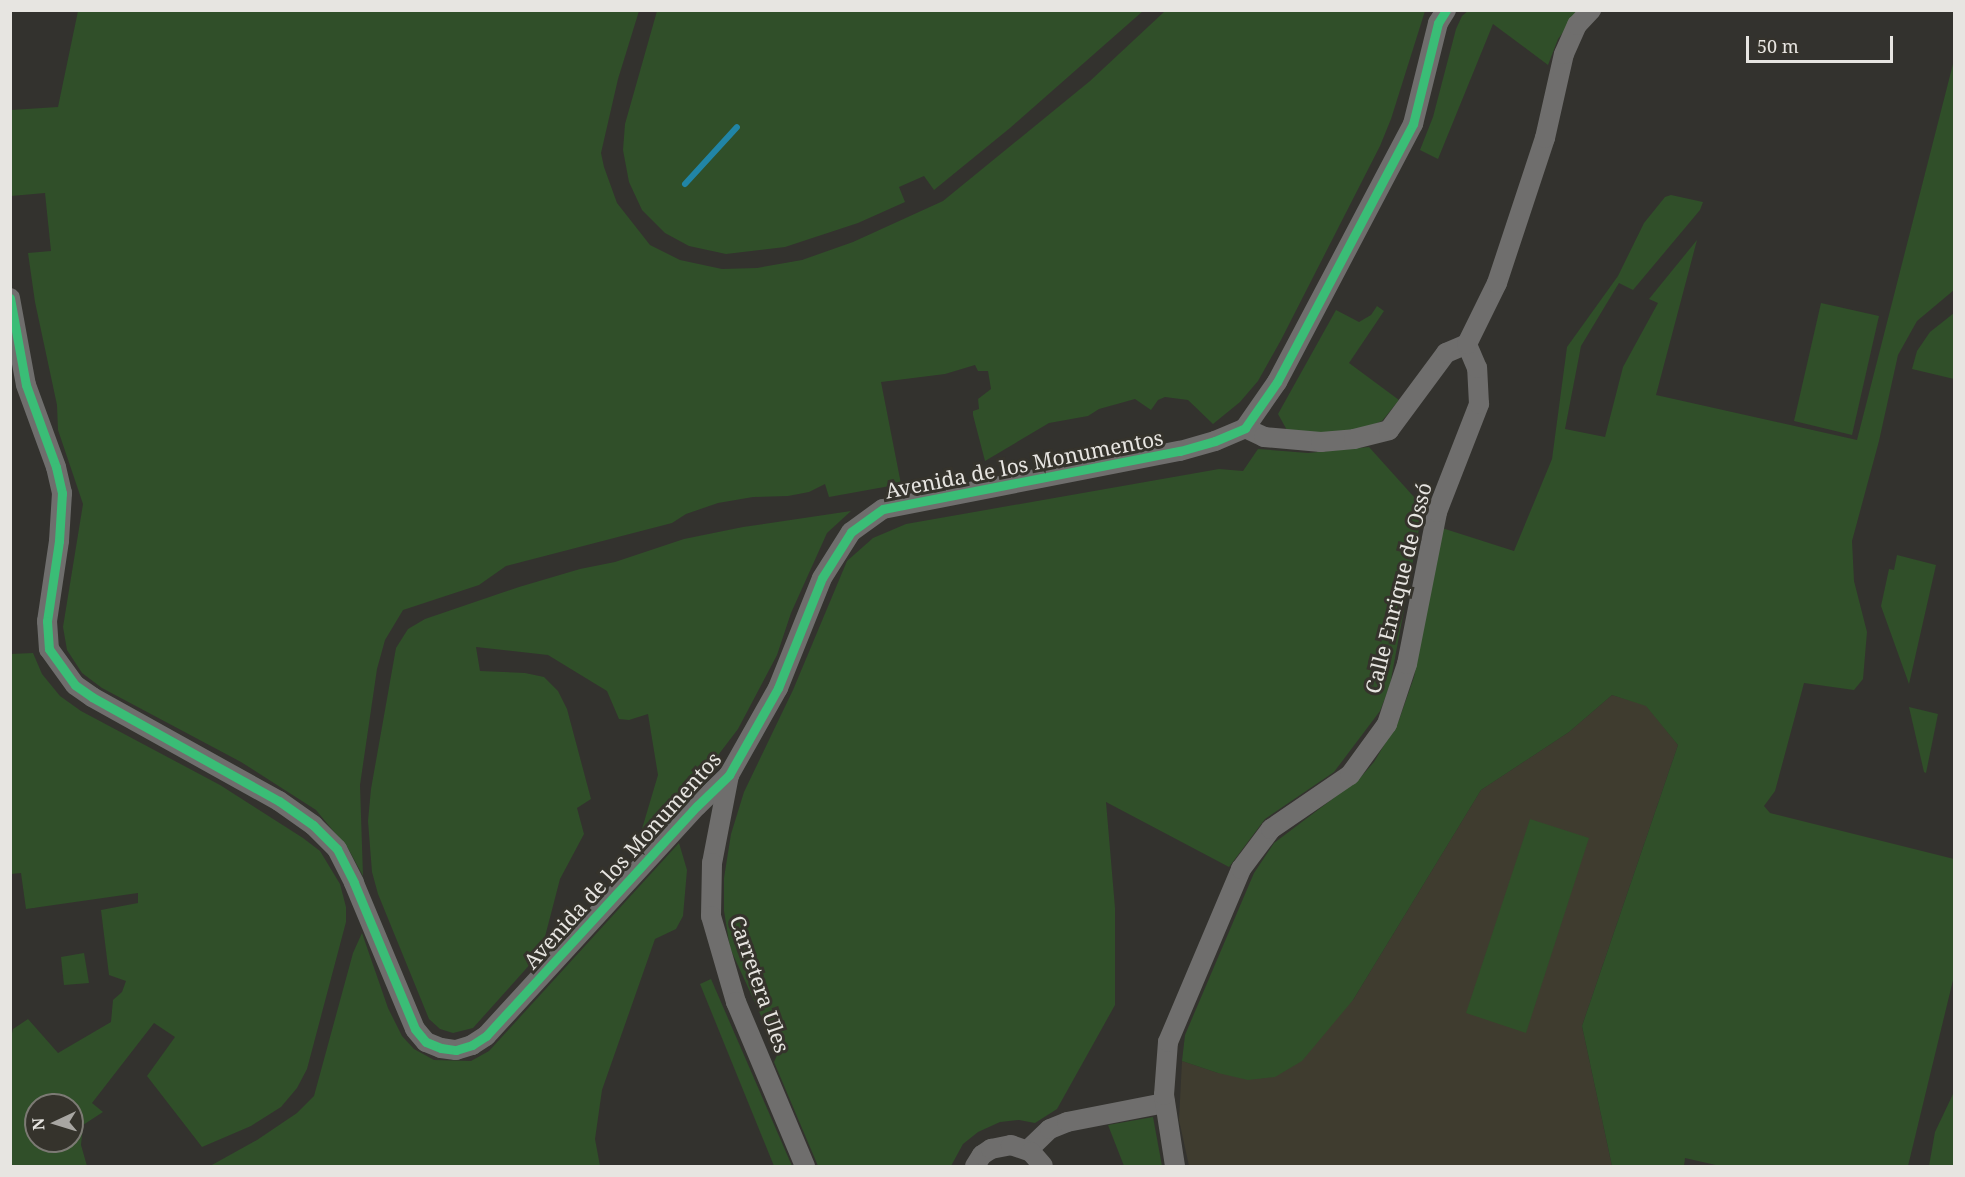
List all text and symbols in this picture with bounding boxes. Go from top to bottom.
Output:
scale bar [1749,24,1896,62]
text: 50 m [1757,34,1799,58]
street label: Avenida de los Monumentos [883,425,1165,503]
street label: Calle Enrique de Ossó [1360,480,1436,696]
street label: Avenida de los Monumentos [518,746,726,974]
street label: Carretera Ules [725,912,795,1056]
north arrow [24,1093,84,1153]
text: N [27,1117,49,1131]

